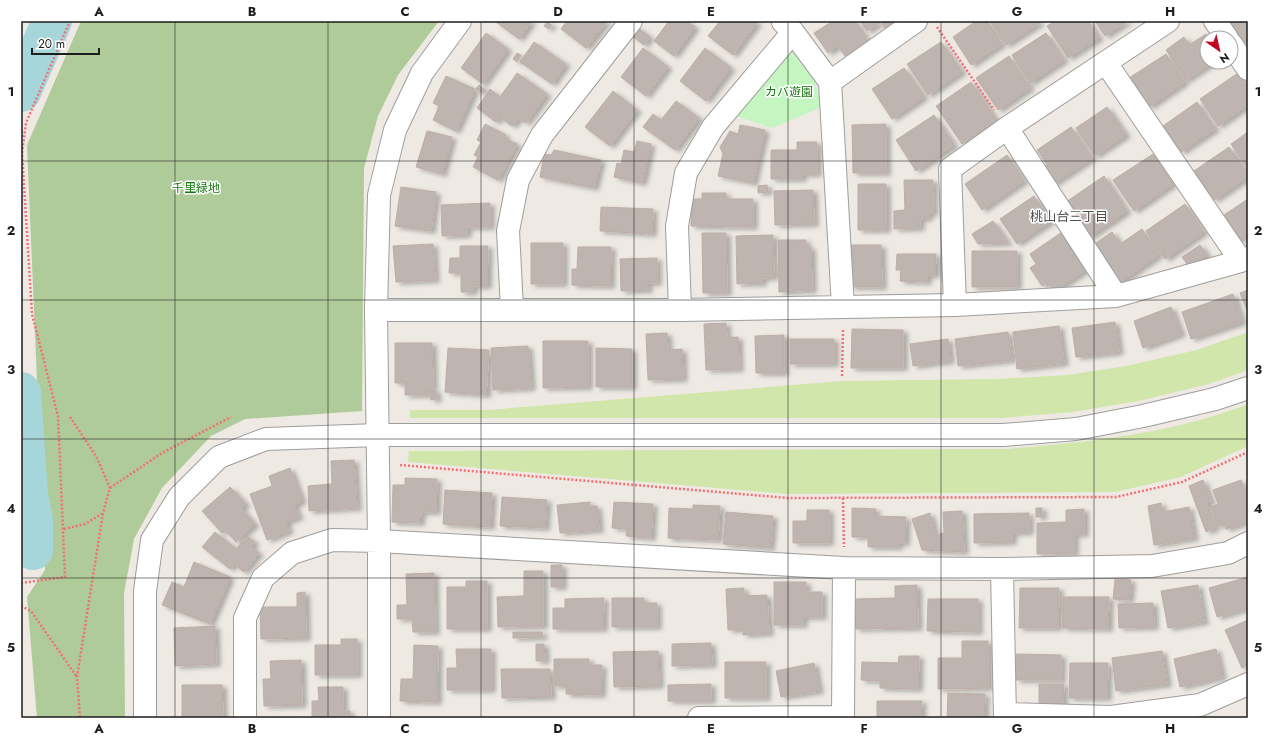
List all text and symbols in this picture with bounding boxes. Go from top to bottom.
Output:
text: A [93,2,104,21]
text: B [248,2,257,21]
text: C [400,2,410,21]
text: D [553,2,563,21]
text: E [707,2,715,21]
text: F [860,2,868,21]
text: G [1012,2,1023,21]
text: H [1165,2,1175,21]
scale bar [32,30,99,56]
north arrow [1199,30,1239,70]
text: 20 m [38,35,65,53]
text: N [1216,49,1233,67]
text: 1 [8,82,14,101]
text: 1 [1255,82,1261,101]
park label: カバ遊園 [765,83,813,101]
park label: 千里緑地 [172,179,220,197]
district label: 桃山台三丁目 [1030,207,1108,226]
text: 2 [7,221,15,240]
text: 2 [1254,221,1262,240]
text: 3 [7,360,15,379]
text: 3 [1254,360,1262,379]
text: 4 [6,499,16,518]
text: 4 [1253,499,1263,518]
text: 5 [7,638,15,657]
text: 5 [1254,638,1262,657]
text: A [93,719,104,738]
text: B [248,719,257,738]
text: C [400,719,410,738]
text: D [553,719,563,738]
text: E [707,719,715,738]
text: F [860,719,868,738]
text: G [1012,719,1023,738]
text: H [1165,719,1175,738]

